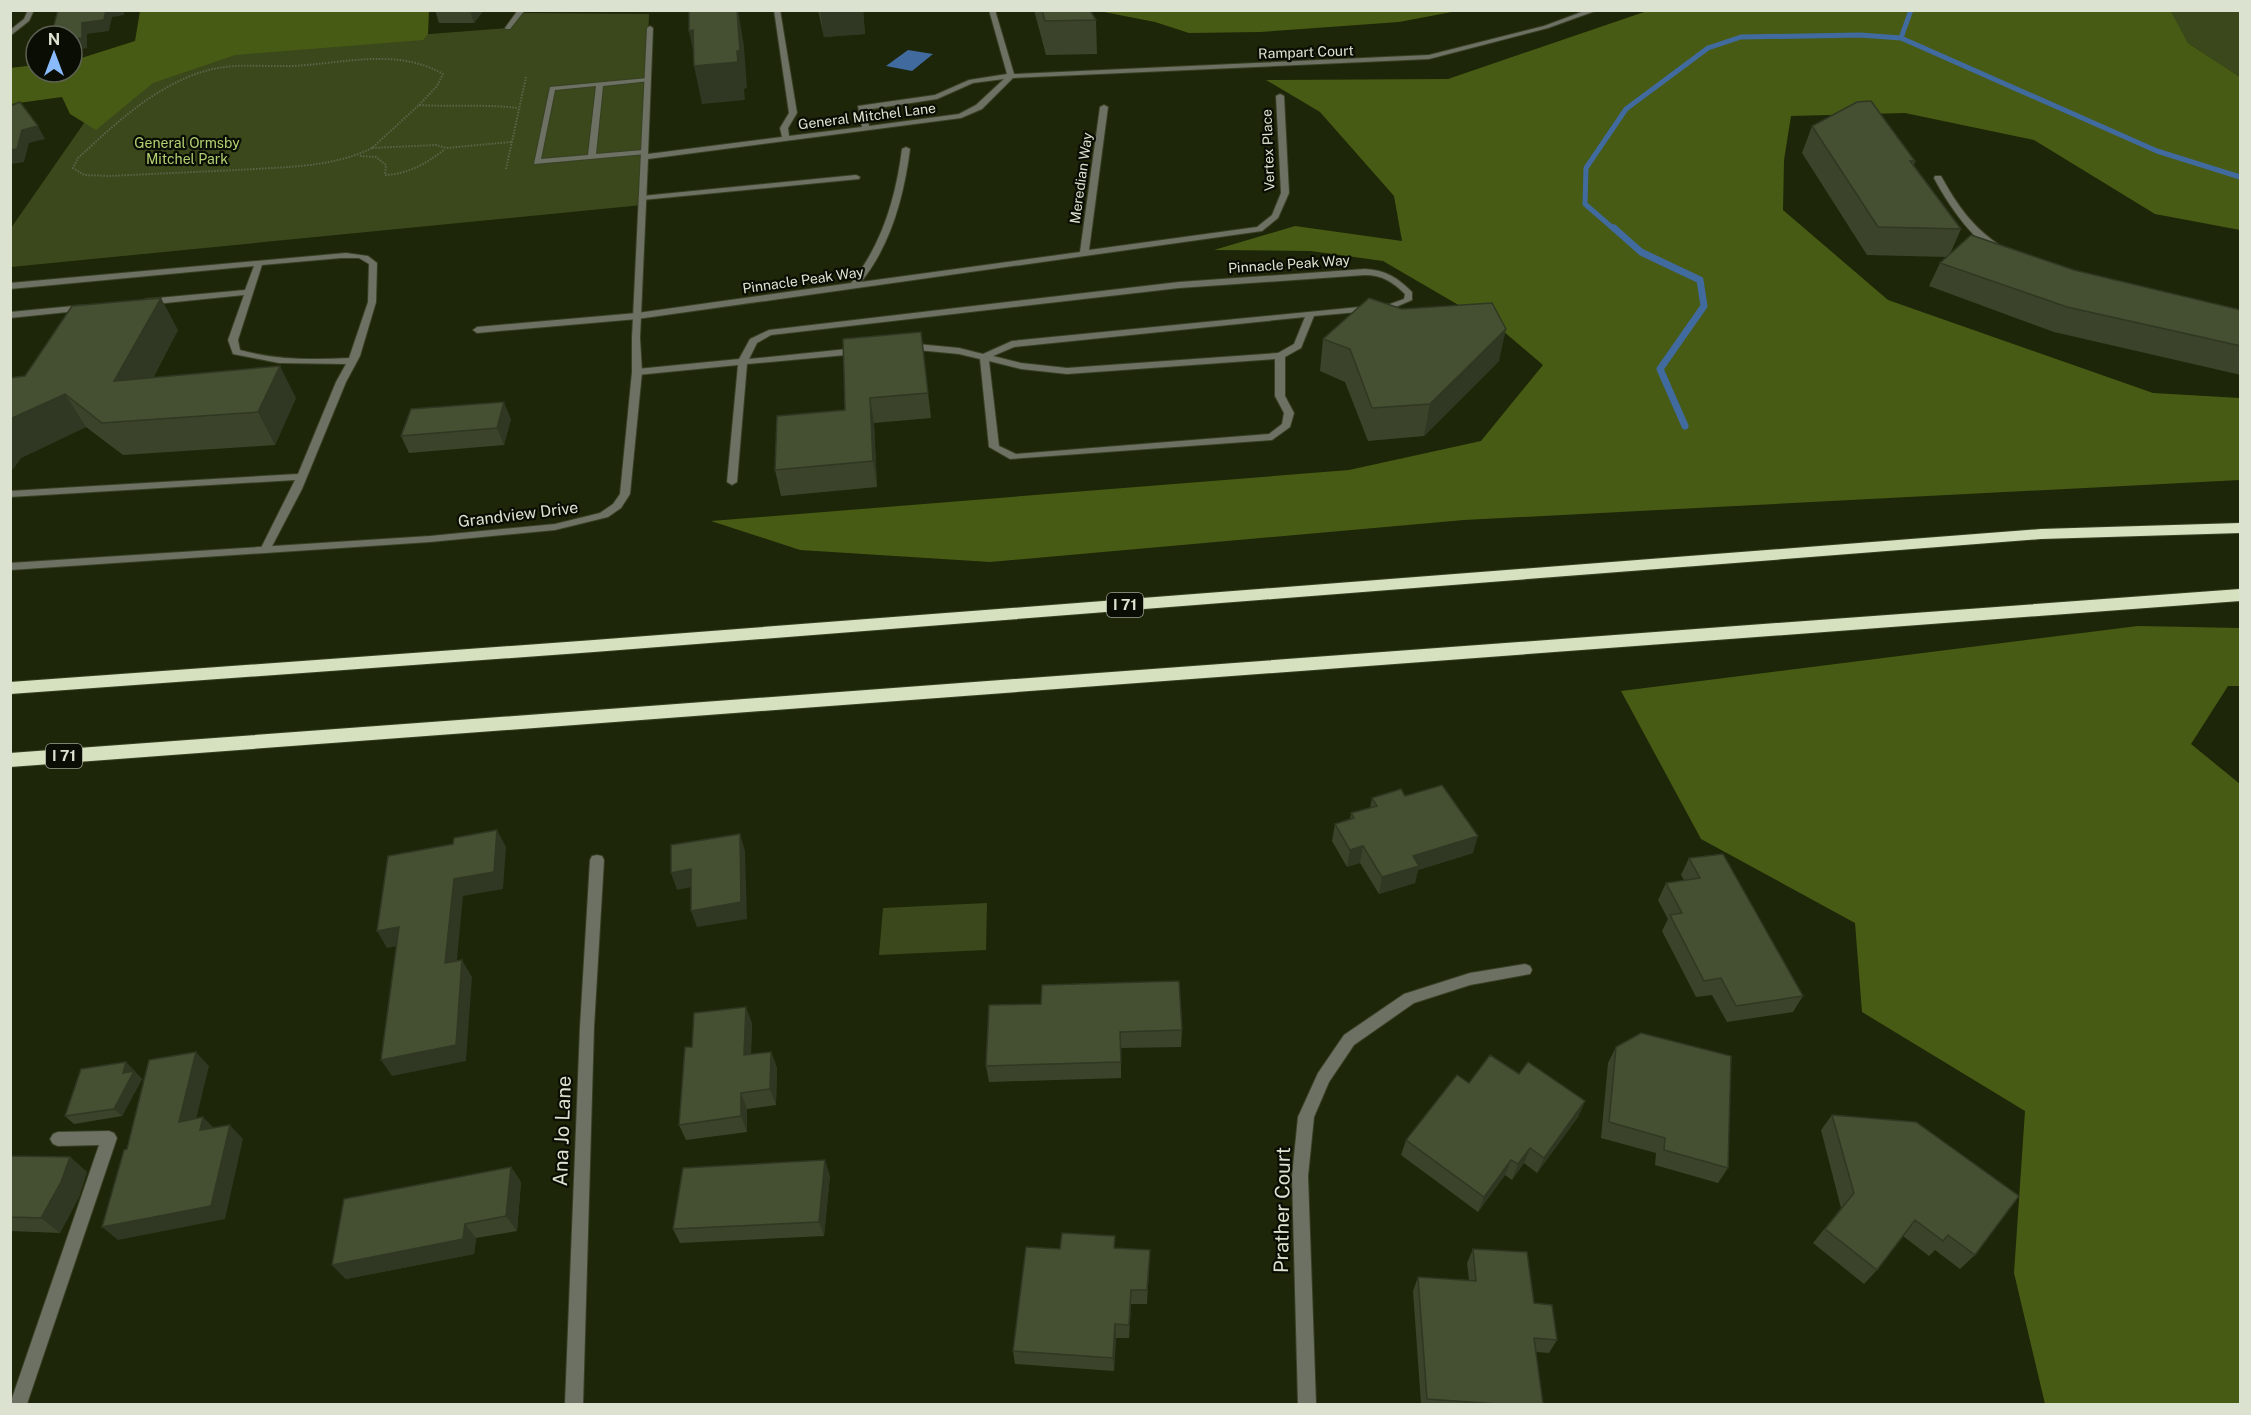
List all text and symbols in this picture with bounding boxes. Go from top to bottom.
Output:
north arrow [24,24,84,84]
text: N [48,30,60,49]
street label: Rampart Court [1258,42,1354,62]
street label: General Mitchel Lane [797,100,937,132]
street label: Vertex Place [1259,109,1277,191]
street label: Meredian Way [1067,131,1095,225]
park label: General Ormsby Mitchel Park [134,135,240,167]
street label: Pinnacle Peak Way [1228,252,1351,276]
street label: Pinnacle Peak Way [741,264,865,296]
street label: Grandview Drive [457,498,579,531]
road number: I 71 [1107,593,1143,617]
road number: I 71 [46,744,82,768]
street label: Ana Jo Lane [548,1075,576,1187]
street label: Prather Court [1269,1147,1295,1273]

